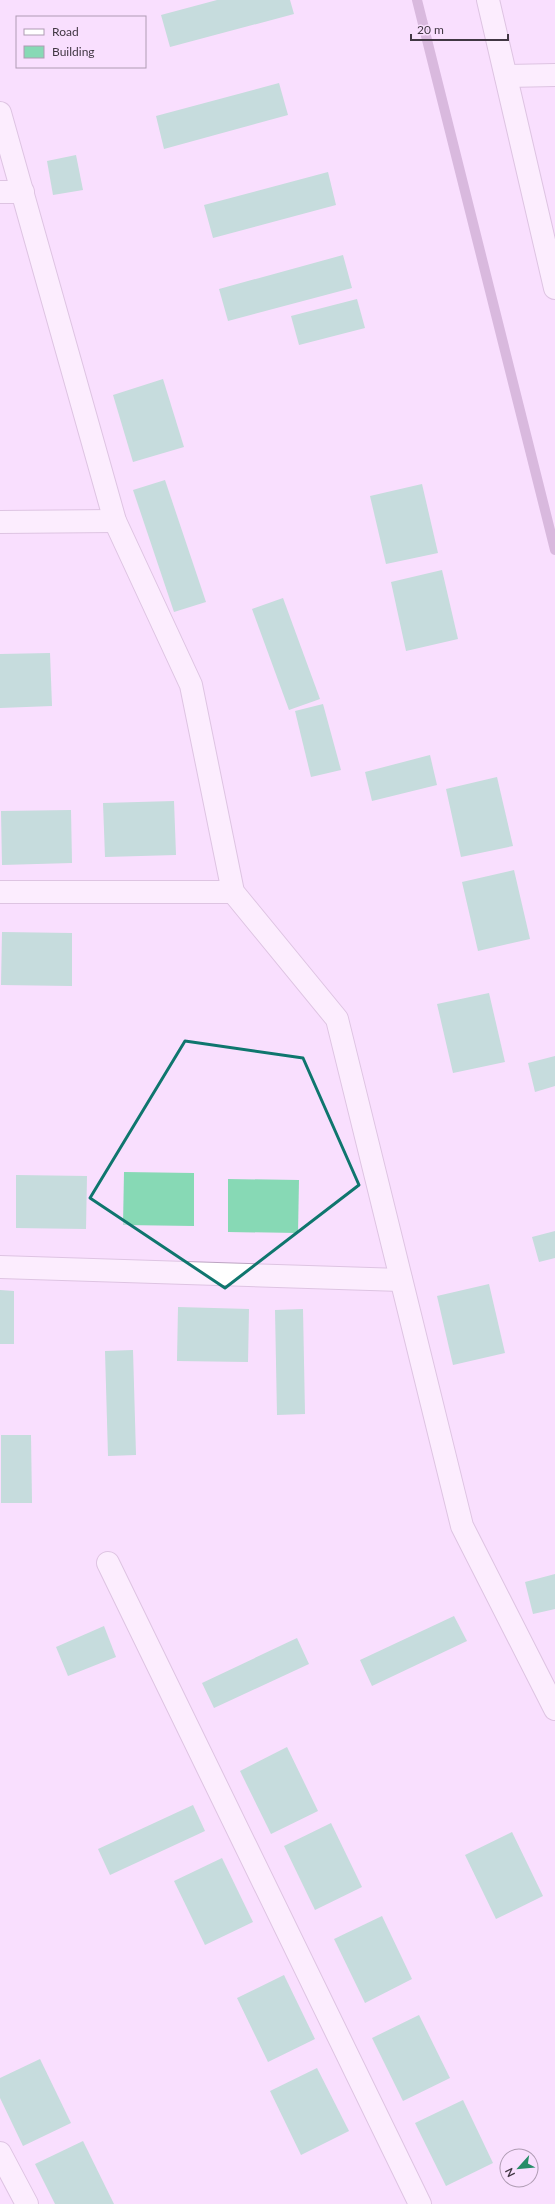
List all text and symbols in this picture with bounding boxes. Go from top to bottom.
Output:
legend [16,16,146,68]
scale bar [411,16,508,42]
text: 20 m [417,22,444,37]
text: Road [52,24,79,39]
text: Building [52,44,95,59]
north arrow [499,2148,539,2188]
text: N [502,2166,517,2179]

